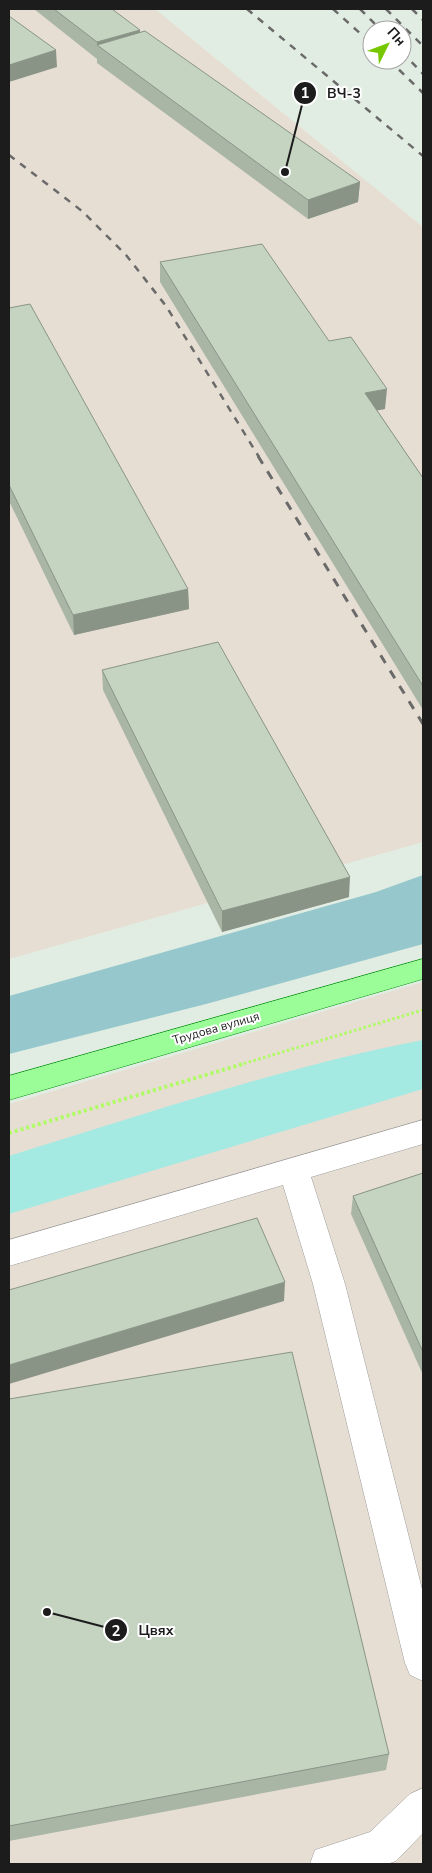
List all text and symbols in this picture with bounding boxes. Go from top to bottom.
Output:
north arrow [362,20,412,70]
text: Пн [383,23,410,50]
callout: ВЧ-3 [292,78,371,107]
text: 1 [300,83,310,103]
text: ВЧ-3 [327,84,361,103]
street label: Трудова вулиця [171,1008,261,1048]
callout: Цвях [103,1616,183,1645]
text: 2 [111,1621,121,1641]
text: Цвях [138,1621,174,1640]

